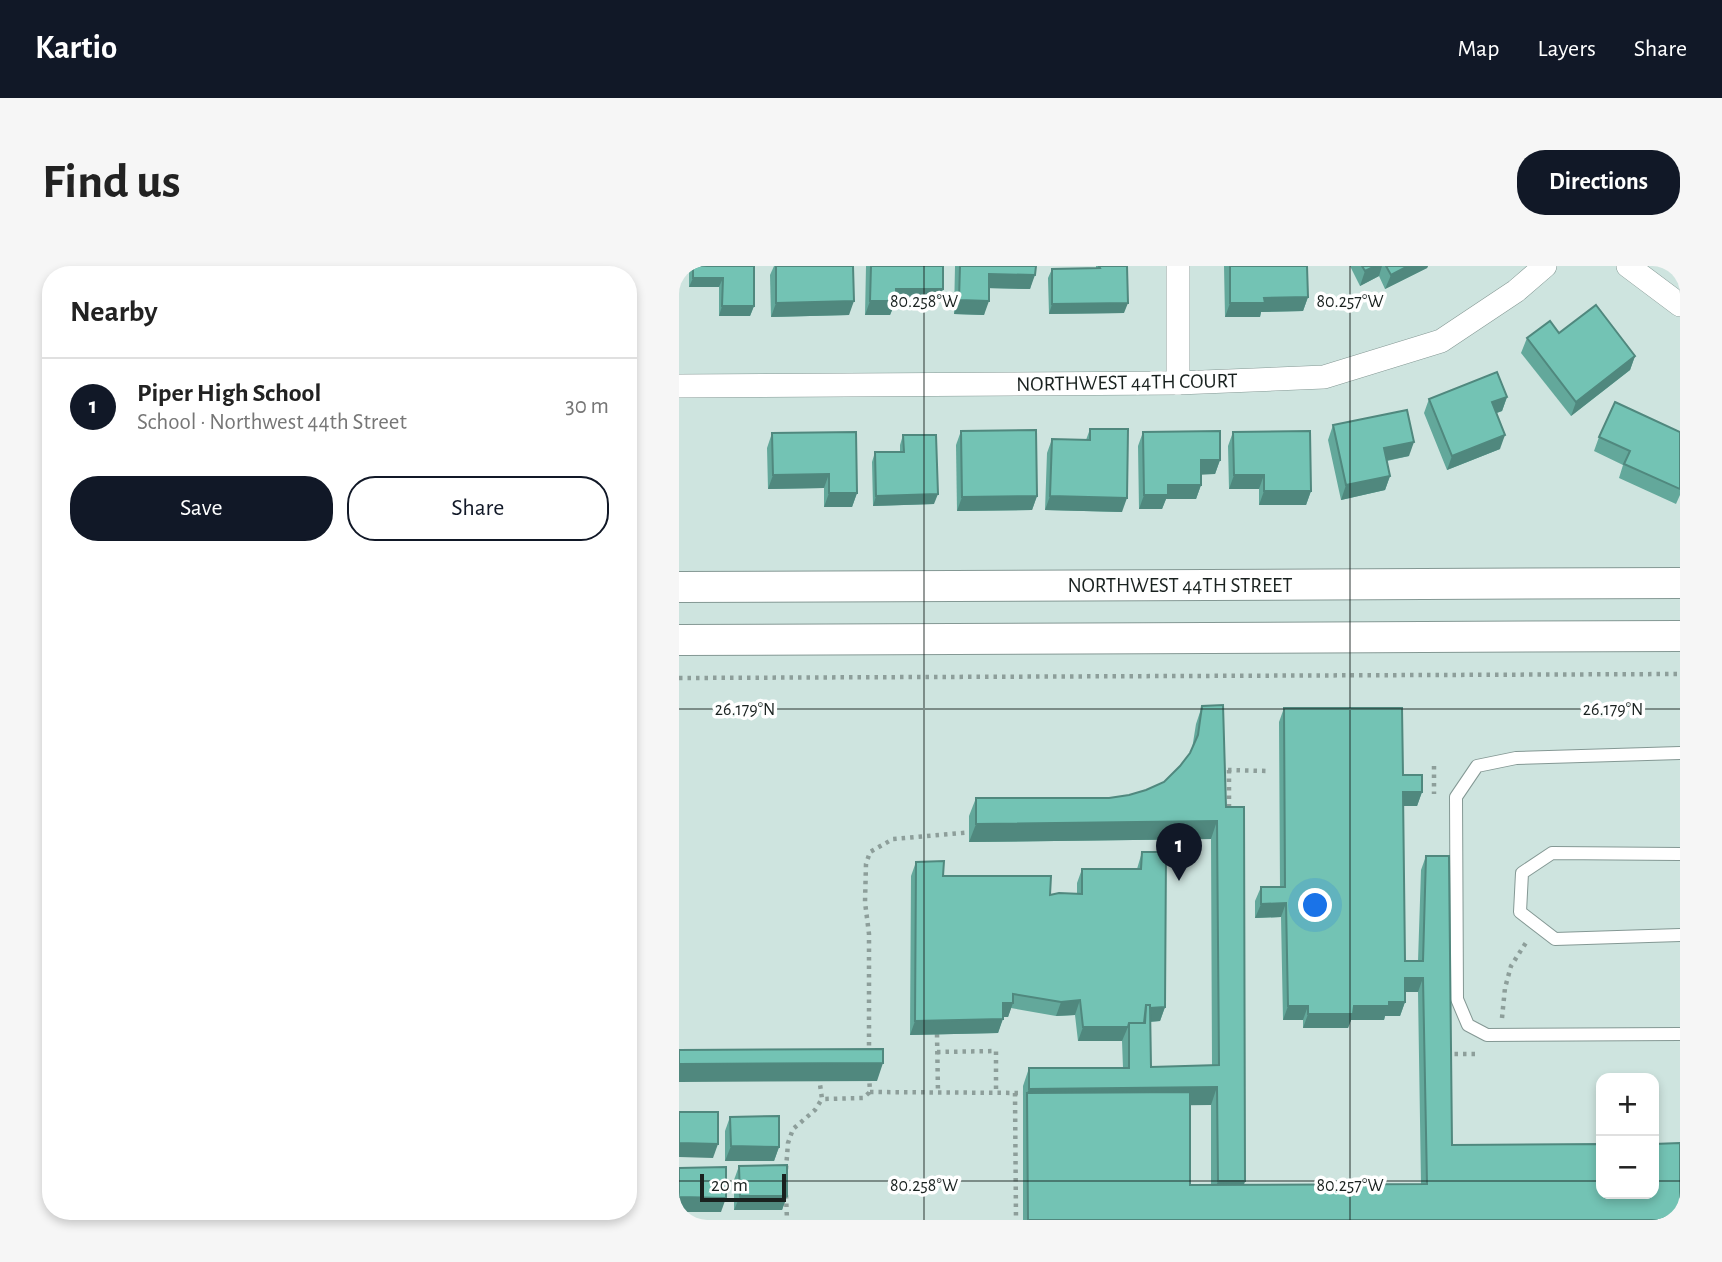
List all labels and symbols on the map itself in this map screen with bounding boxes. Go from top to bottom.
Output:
text: 80.258°W [890,293,958,311]
text: 80.257°W [1317,293,1383,311]
street label: NORTHWEST 44TH COURT [1016,370,1238,395]
street label: NORTHWEST 44TH STREET [1067,575,1293,596]
text: 26.179°N [715,701,775,719]
text: 26.179°N [1583,701,1643,719]
pin: 1 [1156,823,1202,881]
your location [1298,888,1332,922]
scale bar [700,1171,786,1203]
text: 80.258°W [890,1177,958,1195]
text: 80.257°W [1317,1177,1383,1195]

